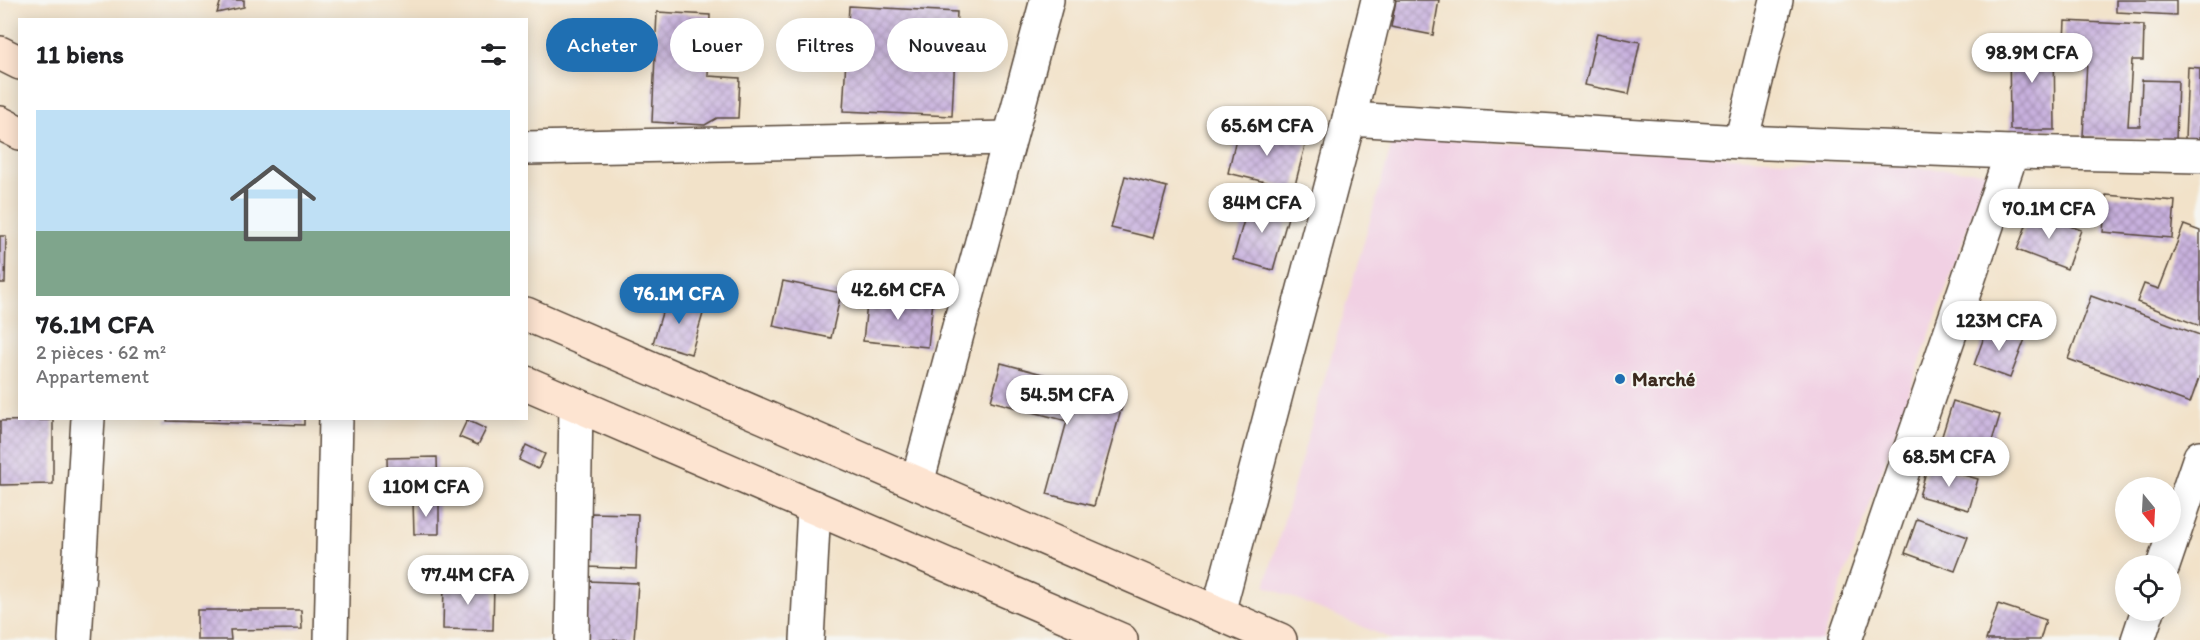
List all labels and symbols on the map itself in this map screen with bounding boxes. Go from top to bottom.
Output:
pin: 98.9M CFA [1963,33,2101,84]
pin: 65.6M CFA [1198,106,1336,157]
pin: 84M CFA [1207,183,1317,234]
pin: 70.1M CFA [1980,189,2118,240]
pin: 42.6M CFA [829,270,967,321]
pin: 76.1M CFA [610,274,748,325]
pin: 123M CFA [1937,301,2061,352]
place label: Marché [1632,367,1696,391]
marker: Marché [1613,372,1627,386]
pin: 54.5M CFA [998,375,1136,426]
pin: 68.5M CFA [1880,437,2018,488]
pin: 110M CFA [364,467,488,518]
north arrow [2115,477,2181,543]
pin: 77.4M CFA [399,555,537,606]

